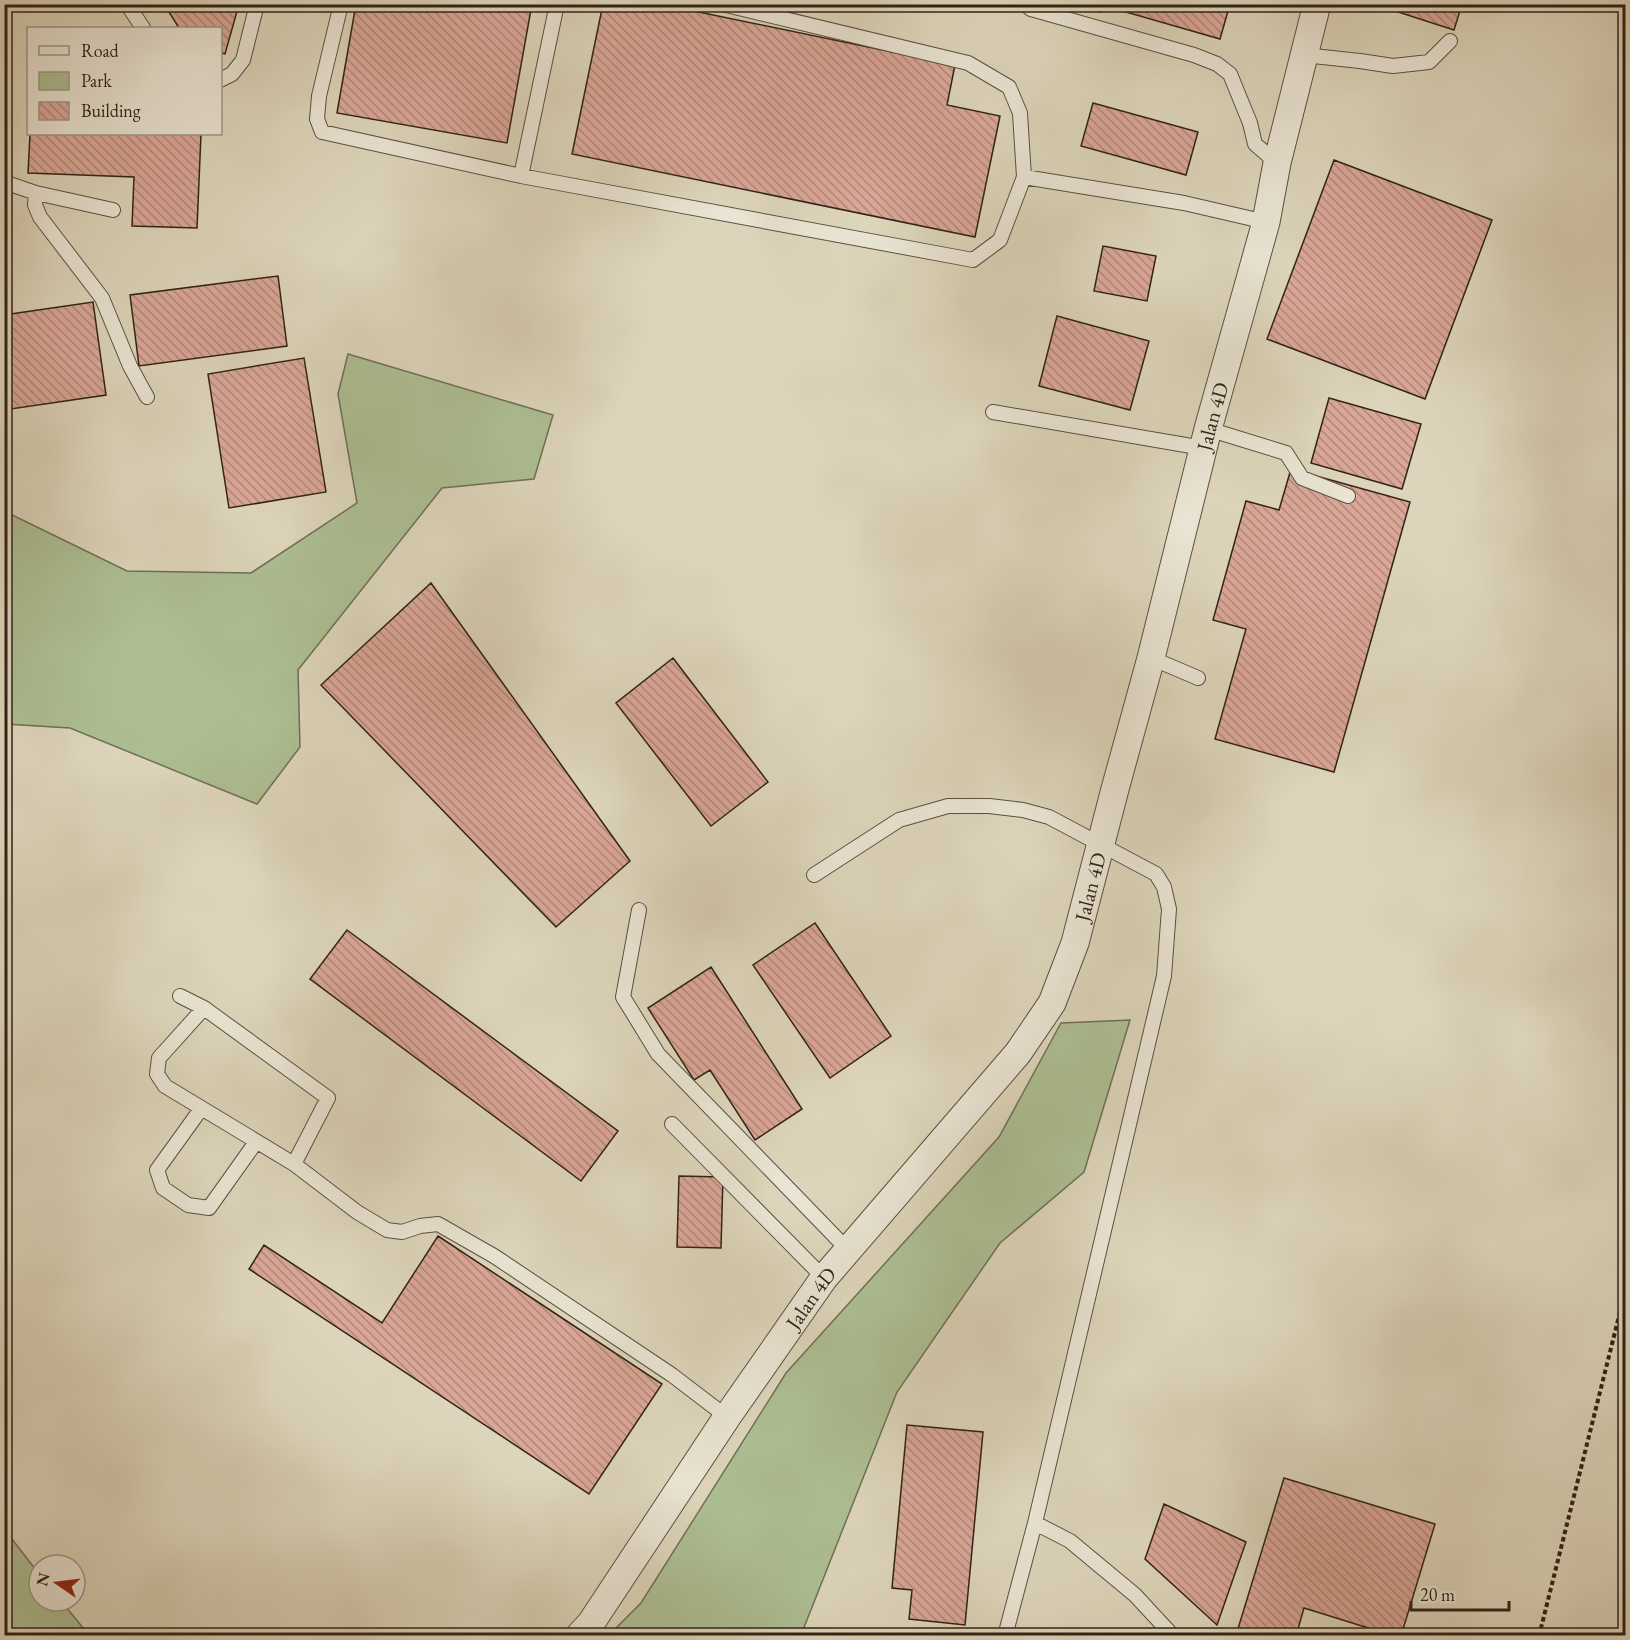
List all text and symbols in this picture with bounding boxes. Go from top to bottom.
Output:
legend [27,27,222,135]
text: Road [81,39,120,62]
text: Park [81,69,112,92]
text: Building [81,99,141,122]
street label: Jalan 4D [1189,379,1234,455]
street label: Jalan 4D [1067,849,1112,926]
street label: Jalan 4D [778,1261,842,1336]
north arrow [27,1553,87,1613]
text: N [31,1571,55,1588]
scale bar [1411,1574,1508,1612]
text: 20 m [1420,1583,1455,1606]

